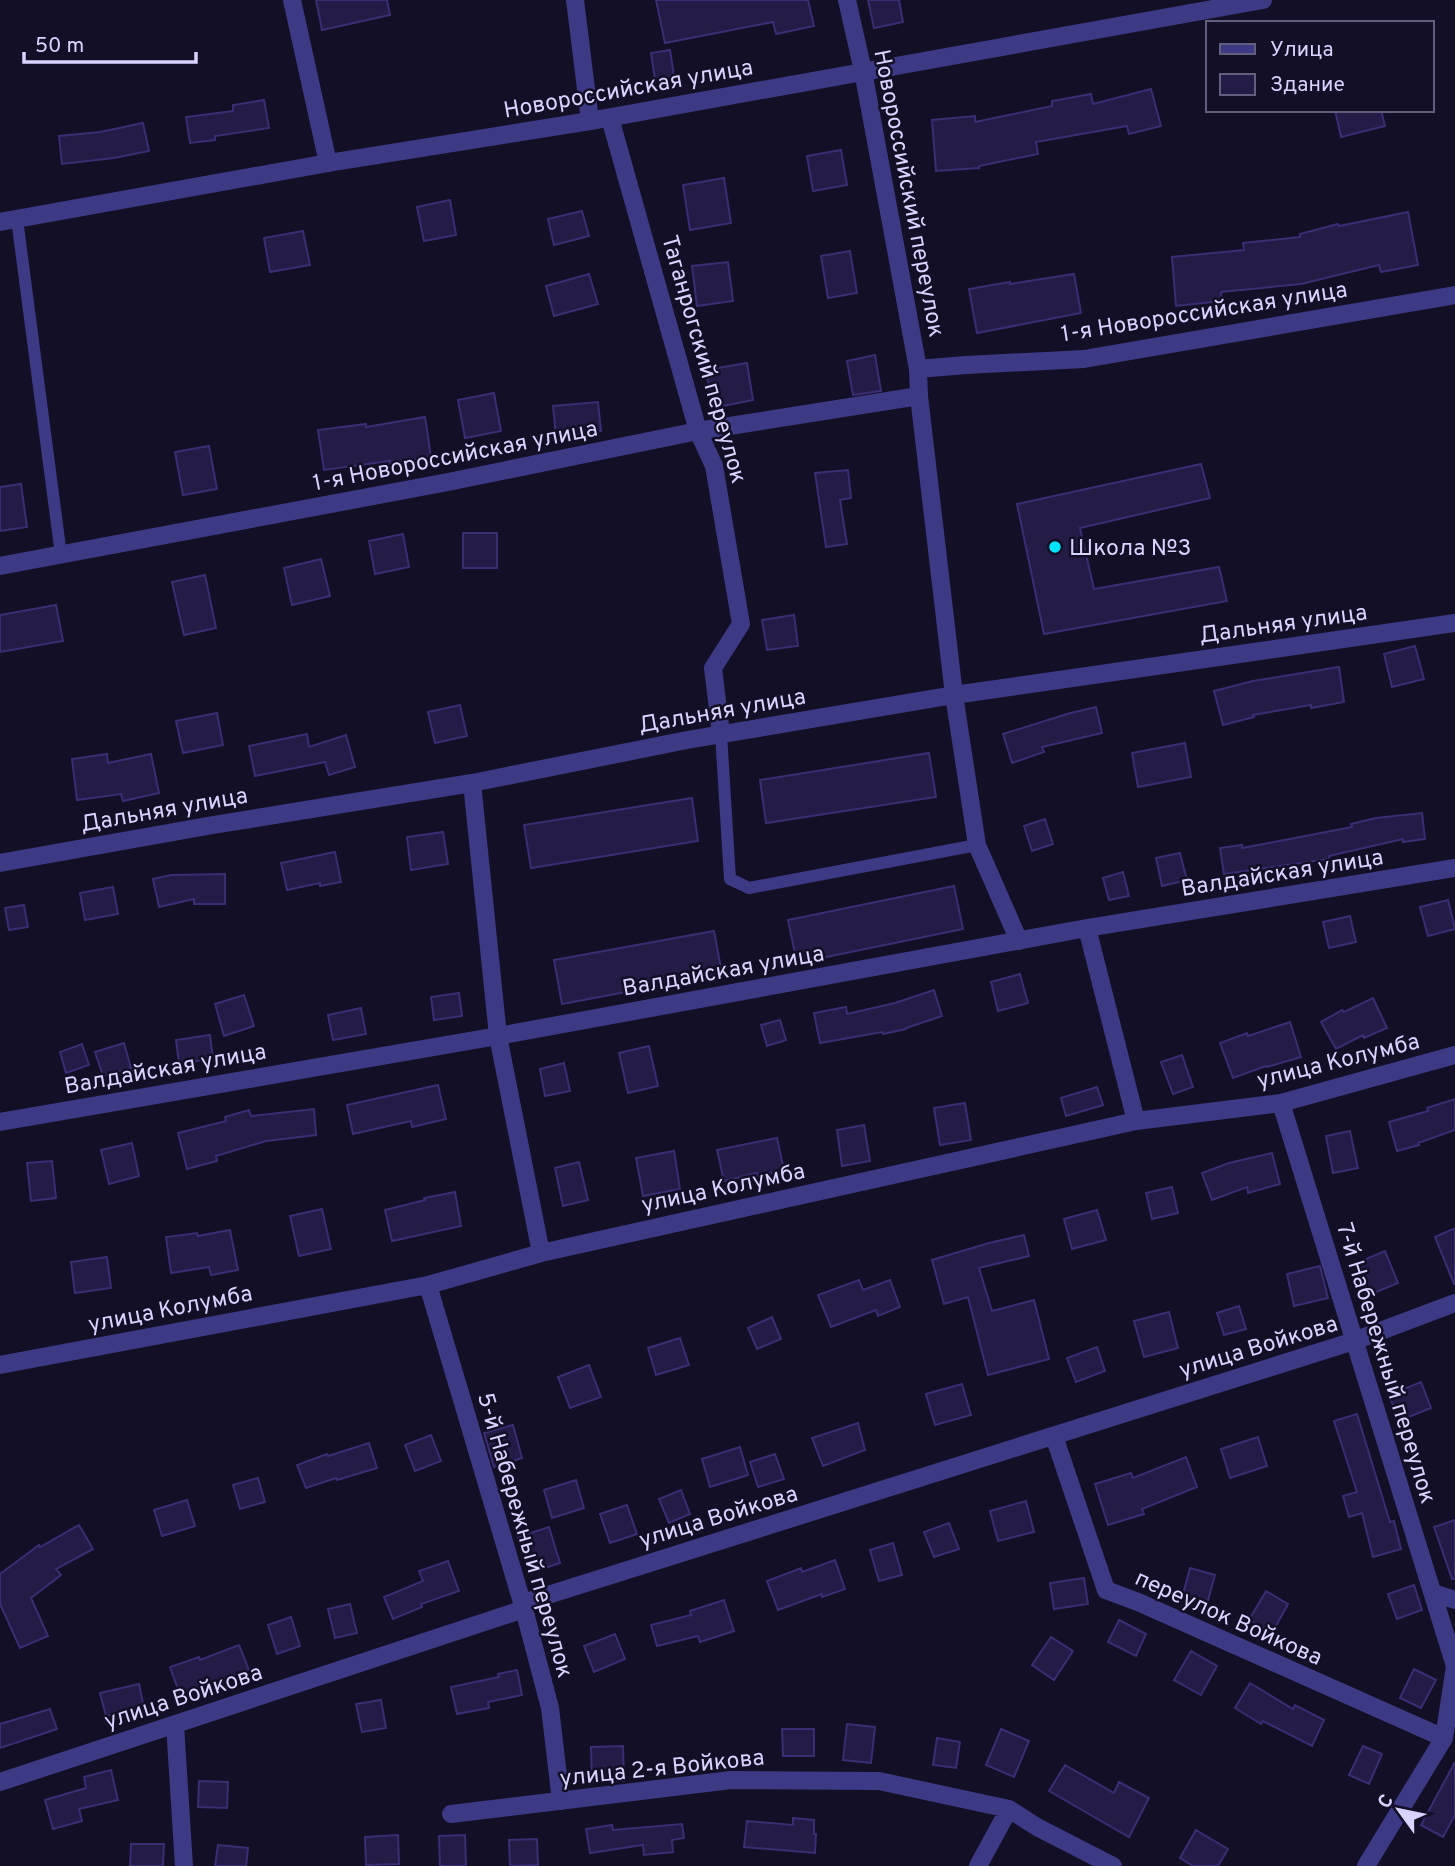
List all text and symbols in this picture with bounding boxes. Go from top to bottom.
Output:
scale bar [24,21,196,65]
legend [1206,21,1434,112]
text: 50 m [35,33,84,60]
text: Улица [1270,37,1334,64]
street label: Новороссийский переулок [865,47,950,340]
street label: Новороссийская улица [501,54,755,127]
text: Здание [1270,72,1345,99]
street label: Таганрогский переулок [653,232,752,487]
street label: 1-я Новороссийская улица [1059,276,1350,350]
street label: 1-я Новороссийская улица [311,416,600,499]
place label: Школа №3 [1069,535,1191,564]
marker: Школа №3 [1047,539,1063,555]
street label: Дальняя улица [1198,599,1369,652]
street label: Дальняя улица [637,683,808,741]
street label: Дальняя улица [79,782,250,840]
street label: Валдайская улица [1179,844,1386,905]
street label: Валдайская улица [620,940,827,1005]
street label: улица Колумба [1254,1028,1423,1097]
street label: Валдайская улица [62,1038,269,1103]
street label: улица Колумба [639,1158,808,1221]
street label: 7-й Набережный переулок [1328,1220,1441,1507]
street label: улица Колумба [86,1280,255,1341]
street label: улица Войкова [1176,1310,1342,1386]
street label: 5-й Набережный переулок [469,1390,578,1682]
street label: улица Войкова [636,1480,802,1556]
street label: переулок Войкова [1130,1565,1326,1674]
street label: улица Войкова [101,1659,266,1738]
street label: улица 2-я Войкова [559,1744,766,1795]
north arrow [1364,1775,1434,1845]
text: С [1373,1790,1400,1813]

